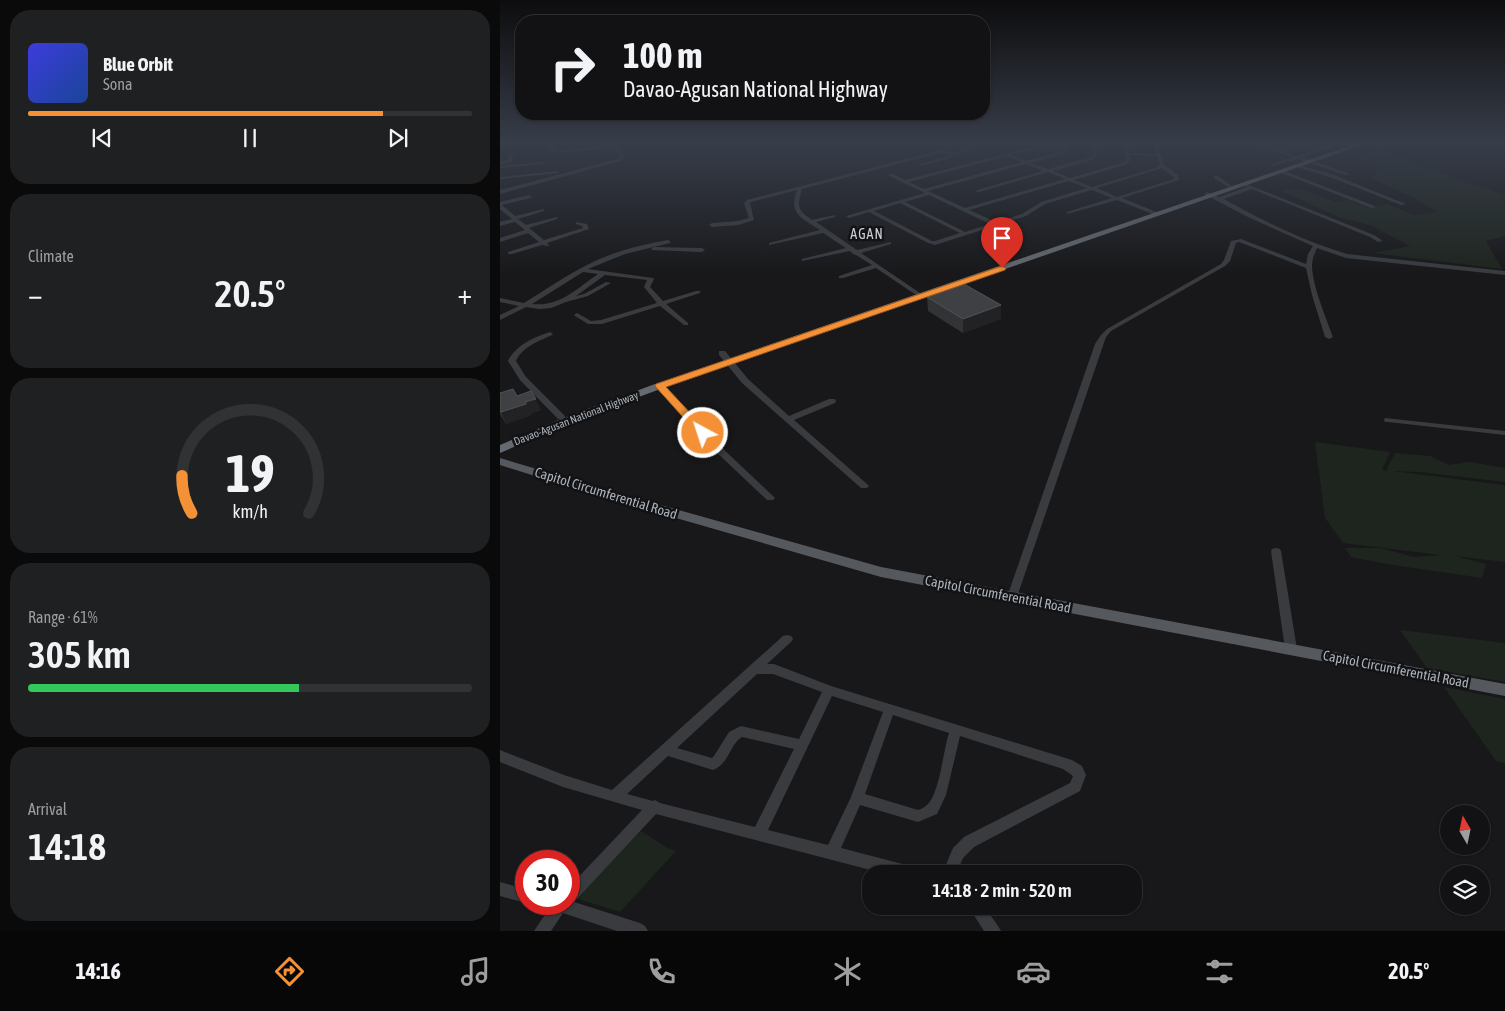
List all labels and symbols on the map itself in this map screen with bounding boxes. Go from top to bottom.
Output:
pin [981,217,1023,268]
district label: AGAN [850,226,884,242]
street label: Davao-Agusan National Highway [512,389,640,447]
position arrow [676,406,728,458]
street label: Capitol Circumferential Road [533,464,679,522]
street label: Capitol Circumferential Road [924,572,1072,616]
street label: Capitol Circumferential Road [1322,647,1470,691]
north arrow [1440,805,1490,855]
speed limit sign: 30 [515,850,580,915]

